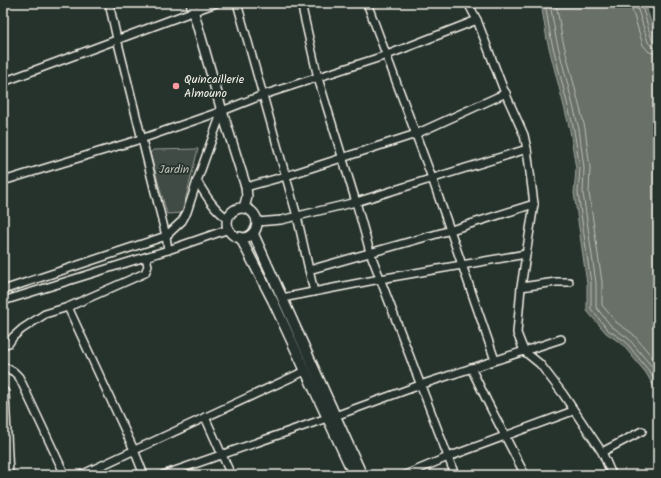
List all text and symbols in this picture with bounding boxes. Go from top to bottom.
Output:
place label: Quincaillerie Almouno [184,70,245,103]
marker: Quincaillerie Almouno [171,81,181,91]
park label: Jardin [159,160,189,179]

